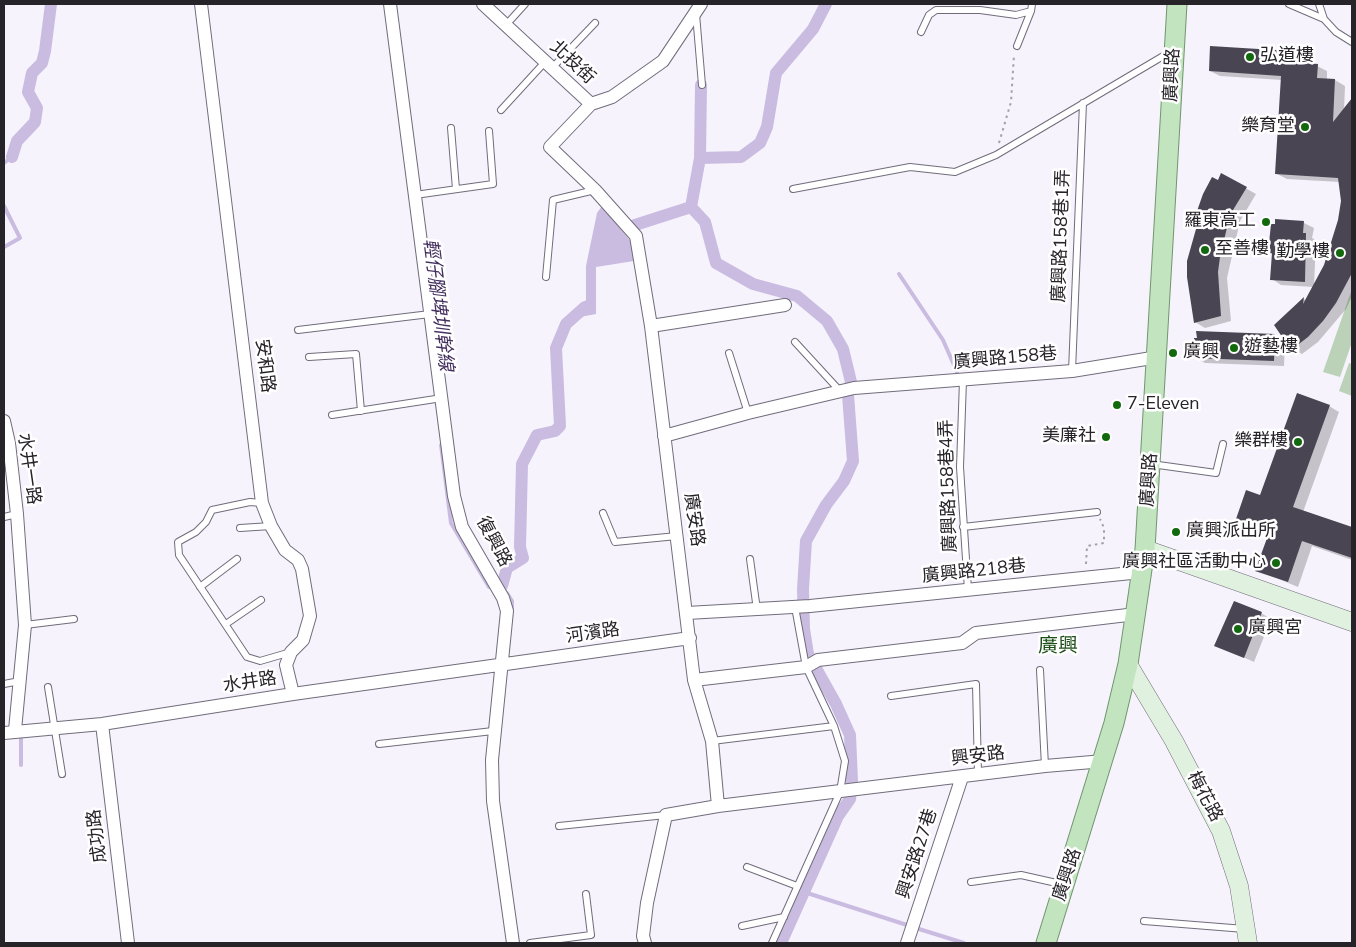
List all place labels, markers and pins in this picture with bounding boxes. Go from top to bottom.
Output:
place label: 弘道樓 [1260,46,1314,68]
marker: 弘道樓 [1244,51,1256,63]
place label: 樂育堂 [1241,116,1295,138]
marker: 樂育堂 [1299,121,1311,133]
place label: 羅東高工 [1184,211,1256,233]
marker: 羅東高工 [1260,216,1272,228]
place label: 至善樓 [1215,239,1269,261]
place label: 勤學樓 [1276,242,1330,264]
marker: 至善樓 [1199,244,1211,256]
marker: 勤學樓 [1334,247,1346,259]
place label: 遊藝樓 [1244,337,1298,359]
place label: 廣興 [1183,342,1219,364]
marker: 遊藝樓 [1228,342,1240,354]
marker: 廣興 [1167,347,1179,359]
place label: 7-Eleven [1127,394,1200,416]
marker: 7-Eleven [1111,399,1123,411]
place label: 美廉社 [1042,426,1096,448]
marker: 美廉社 [1100,431,1112,443]
place label: 樂群樓 [1234,431,1288,453]
marker: 樂群樓 [1292,436,1304,448]
place label: 廣興派出所 [1186,521,1276,543]
marker: 廣興派出所 [1170,526,1182,538]
place label: 廣興社區活動中心 [1122,552,1266,574]
marker: 廣興社區活動中心 [1270,557,1282,569]
place label: 廣興宮 [1248,618,1302,640]
marker: 廣興宮 [1232,623,1244,635]

